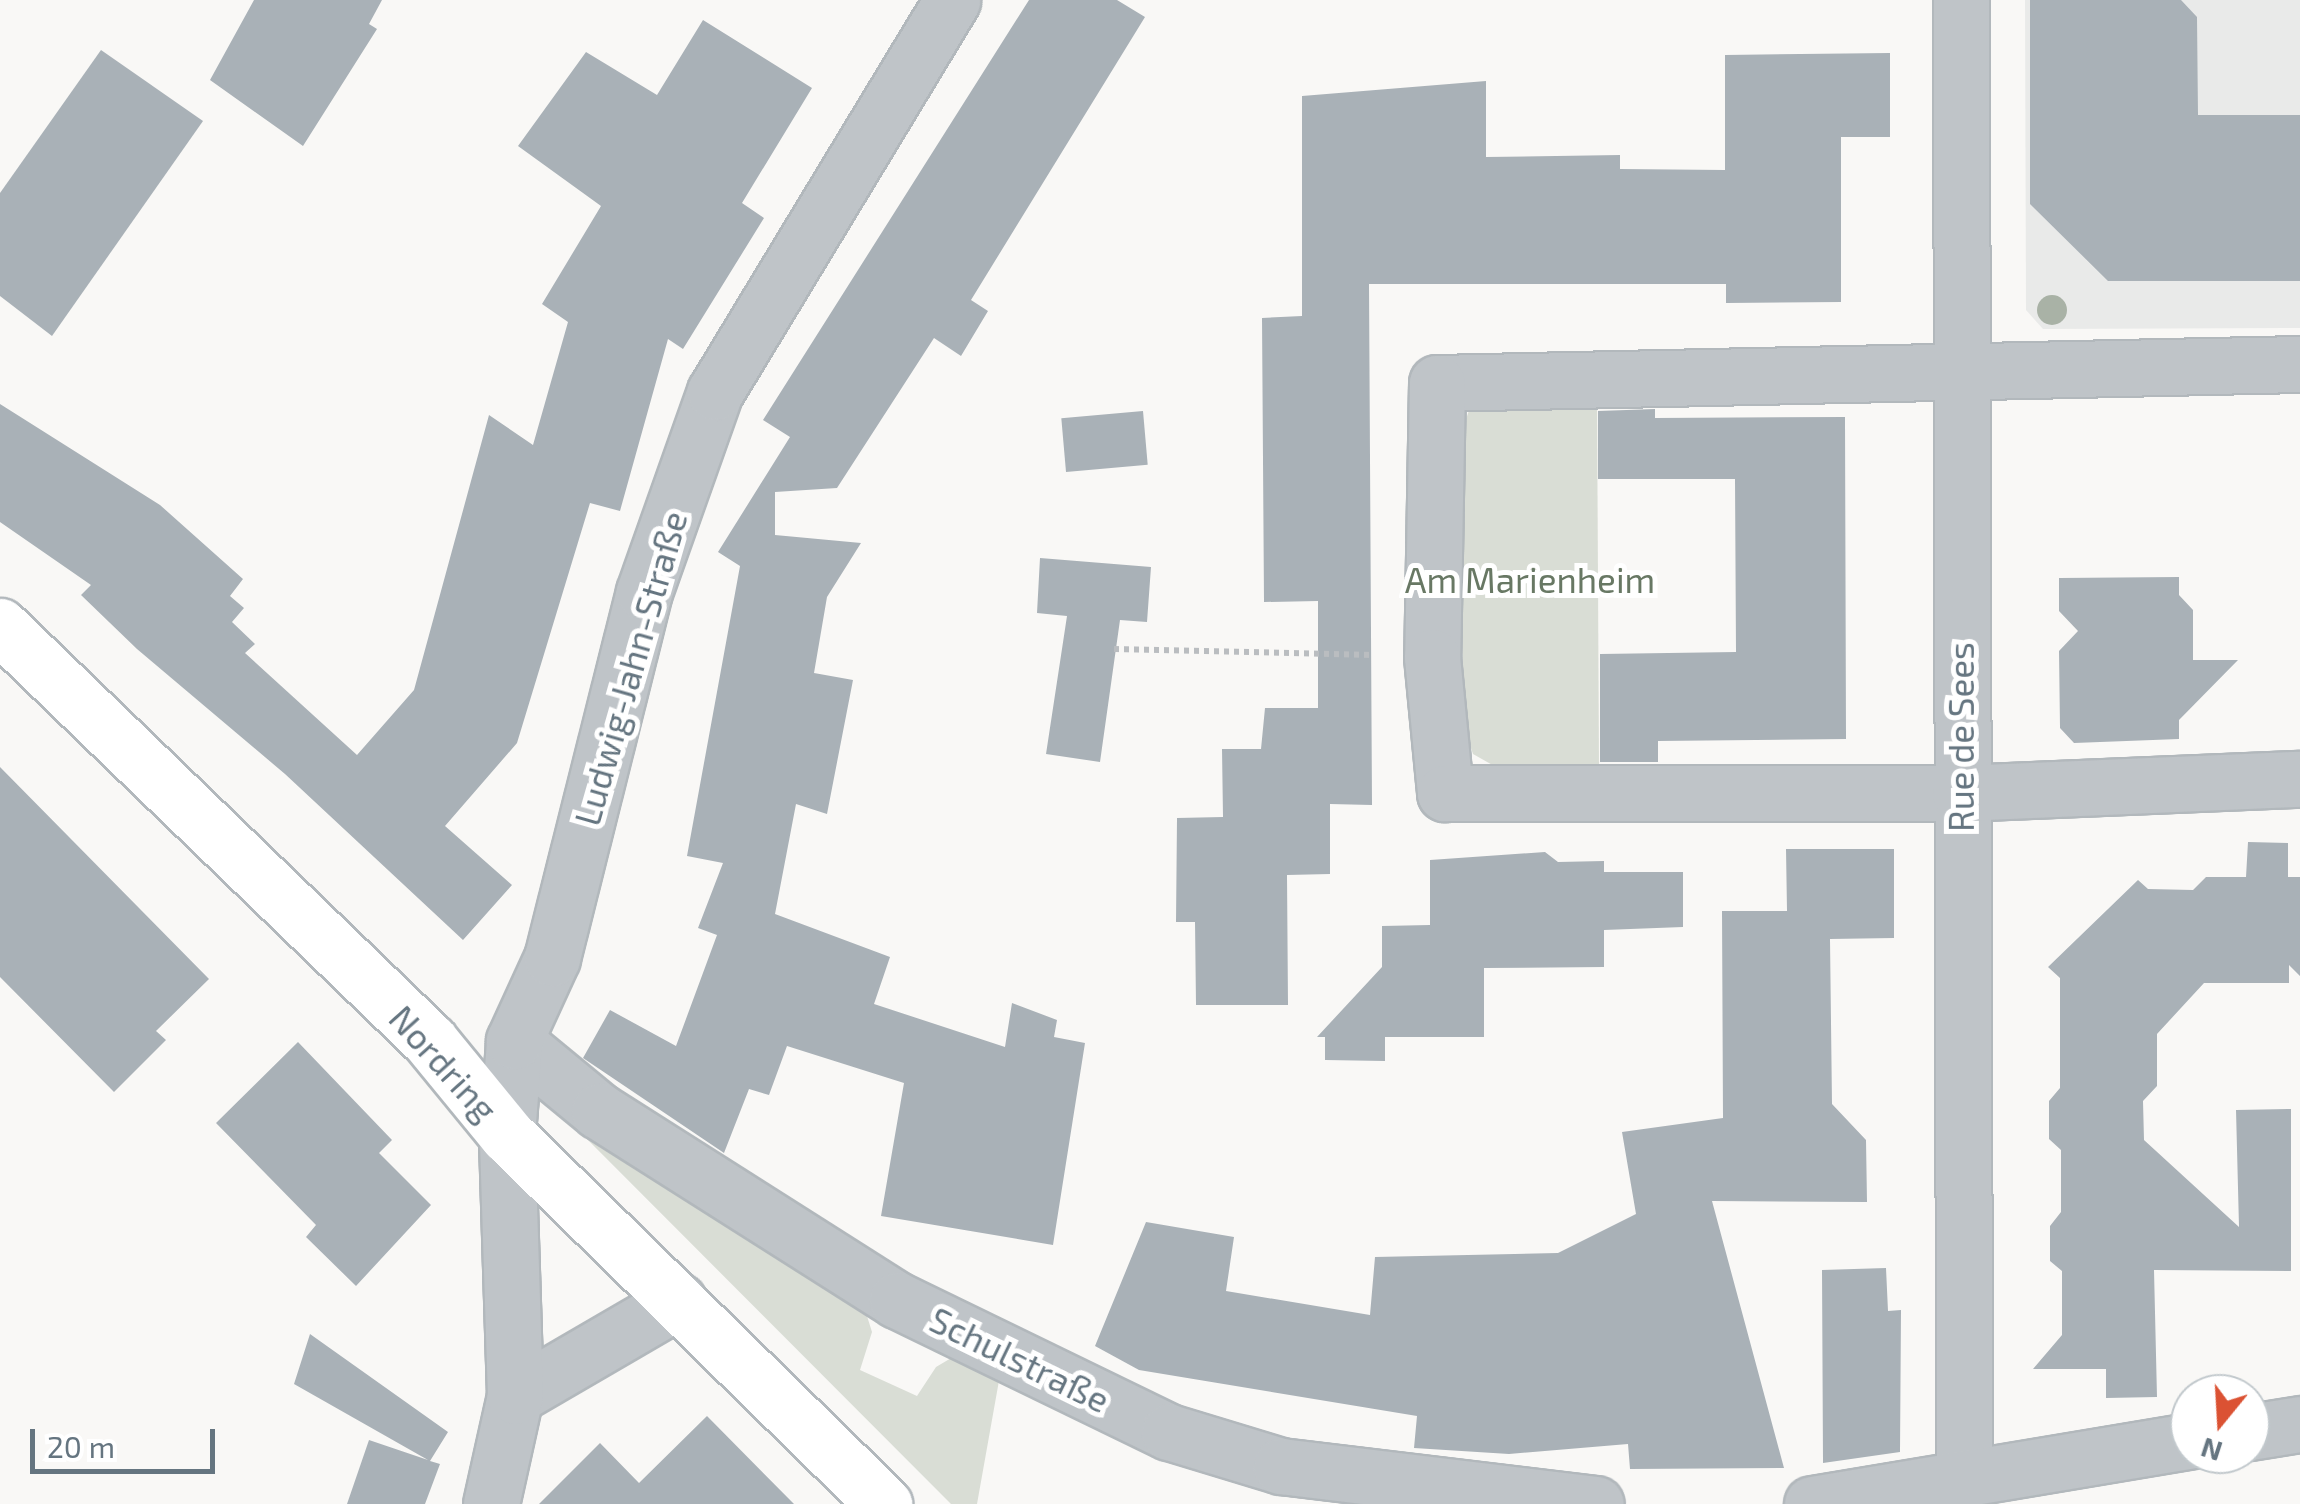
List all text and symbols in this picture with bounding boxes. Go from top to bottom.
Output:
street label: Ludwig-Jahn-Straße [565,506,695,830]
park label: Am Marienheim [1405,558,1655,600]
street label: Rue de Sees [1939,642,1981,832]
street label: Nordring [381,997,507,1129]
street label: Schulstraße [924,1298,1116,1420]
north arrow [2170,1374,2270,1474]
scale bar [35,1409,220,1471]
text: 20 m [47,1428,115,1464]
text: N [2196,1431,2226,1470]

